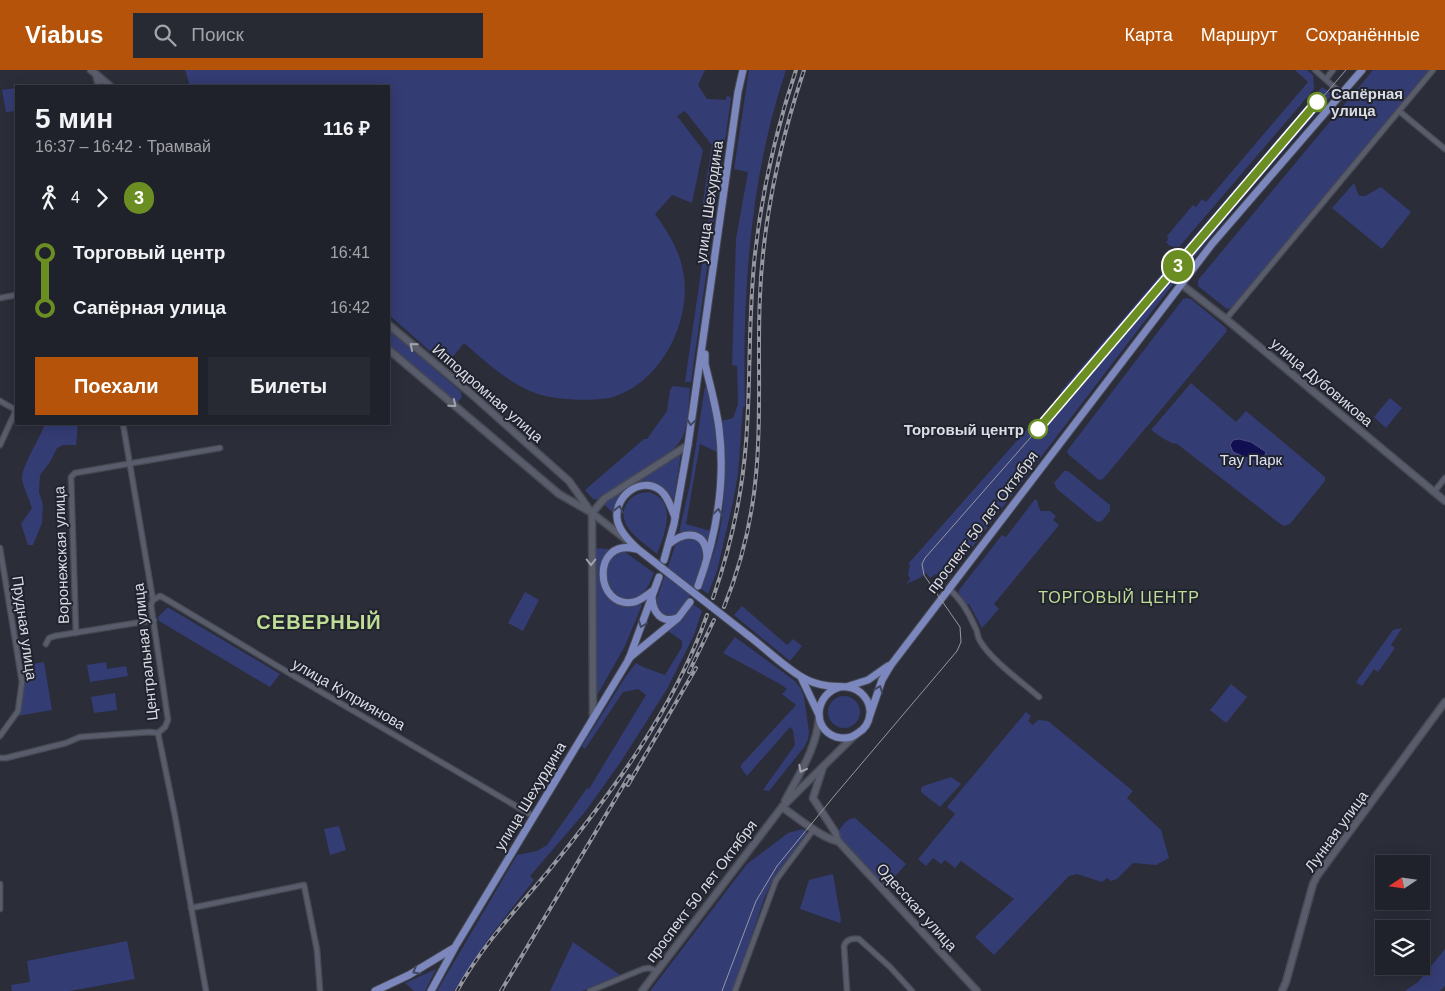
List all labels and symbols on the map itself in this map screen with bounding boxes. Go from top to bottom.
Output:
place label: Сапёрная улица [1331,85,1403,119]
marker: Сапёрная улица [1307,92,1327,112]
street label: улица Шехурдина [692,139,726,264]
line badge: 3 [1162,250,1194,282]
street label: улица Дубовикова [1267,334,1377,430]
street label: Ипподромная улица [429,340,547,446]
one-way arrow [410,342,419,351]
one-way arrow [447,399,456,407]
one-way arrow [686,418,697,426]
marker: Торговый центр [1028,419,1048,439]
place label: Торговый центр [904,421,1024,438]
street label: проспект 50 лет Октября [923,448,1041,596]
park label: Тау Парк [1220,451,1283,468]
street label: Воронежская улица [50,485,72,624]
one-way arrow [613,504,624,513]
one-way arrow [712,508,722,516]
one-way arrow [586,558,596,566]
street label: Прудная улица [9,575,41,682]
street label: Центральная улица [129,582,161,722]
district label: ТОРГОВЫЙ ЦЕНТР [1038,588,1200,606]
district label: СЕВЕРНЫЙ [256,610,382,633]
one-way arrow [638,619,648,628]
street label: улица Куприянова [290,655,409,734]
one-way arrow [873,686,883,694]
street label: улица Шехурдина [491,738,569,853]
one-way arrow [798,764,808,773]
street label: Лунная улица [1301,787,1371,875]
street label: проспект 50 лет Октября [642,817,760,965]
north arrow [1375,855,1430,910]
street label: Одесская улица [873,860,961,955]
one-way arrow [412,965,421,975]

